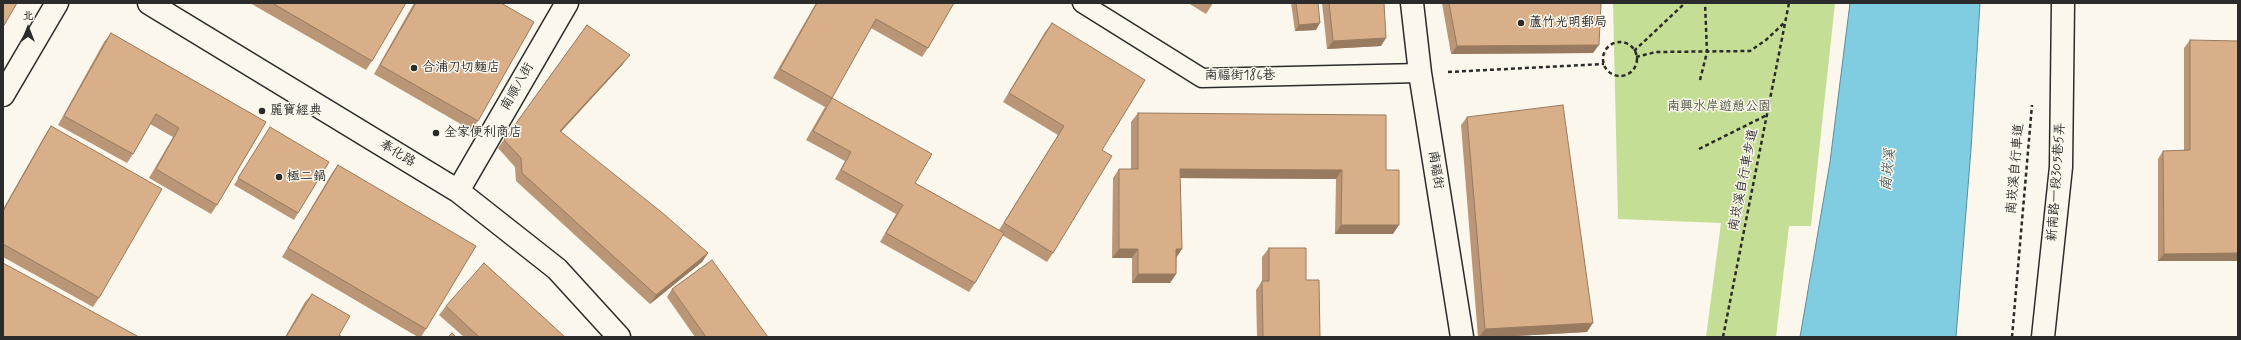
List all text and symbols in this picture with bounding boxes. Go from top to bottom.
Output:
north arrow [8,8,48,48]
text: 北 [23,9,34,23]
place label: 蘆竹光明郵局 [1529,15,1607,31]
marker: 蘆竹光明郵局 [1516,18,1526,28]
place label: 合浦刀切麵店 [422,60,500,76]
street label: 南順八街 [498,61,538,113]
marker: 合浦刀切麵店 [409,63,419,73]
street label: 南福街186巷 [1204,68,1276,84]
park label: 南興水岸遊憩公園 [1667,99,1771,115]
place label: 麗寶經典 [270,103,322,119]
marker: 麗寶經典 [257,106,267,116]
street label: 新南路一段305巷5弄 [2045,122,2069,242]
street label: 南崁溪自行車道 [2004,123,2028,215]
place label: 全家便利商店 [444,125,522,141]
street label: 南崁溪自行車步道 [1726,127,1762,233]
marker: 全家便利商店 [431,128,441,138]
street label: 奉化路 [376,137,418,171]
water label: 南崁溪 [1878,148,1900,192]
street label: 南福街 [1424,150,1446,190]
place label: 極二鍋 [287,169,326,185]
marker: 極二鍋 [274,172,284,182]

